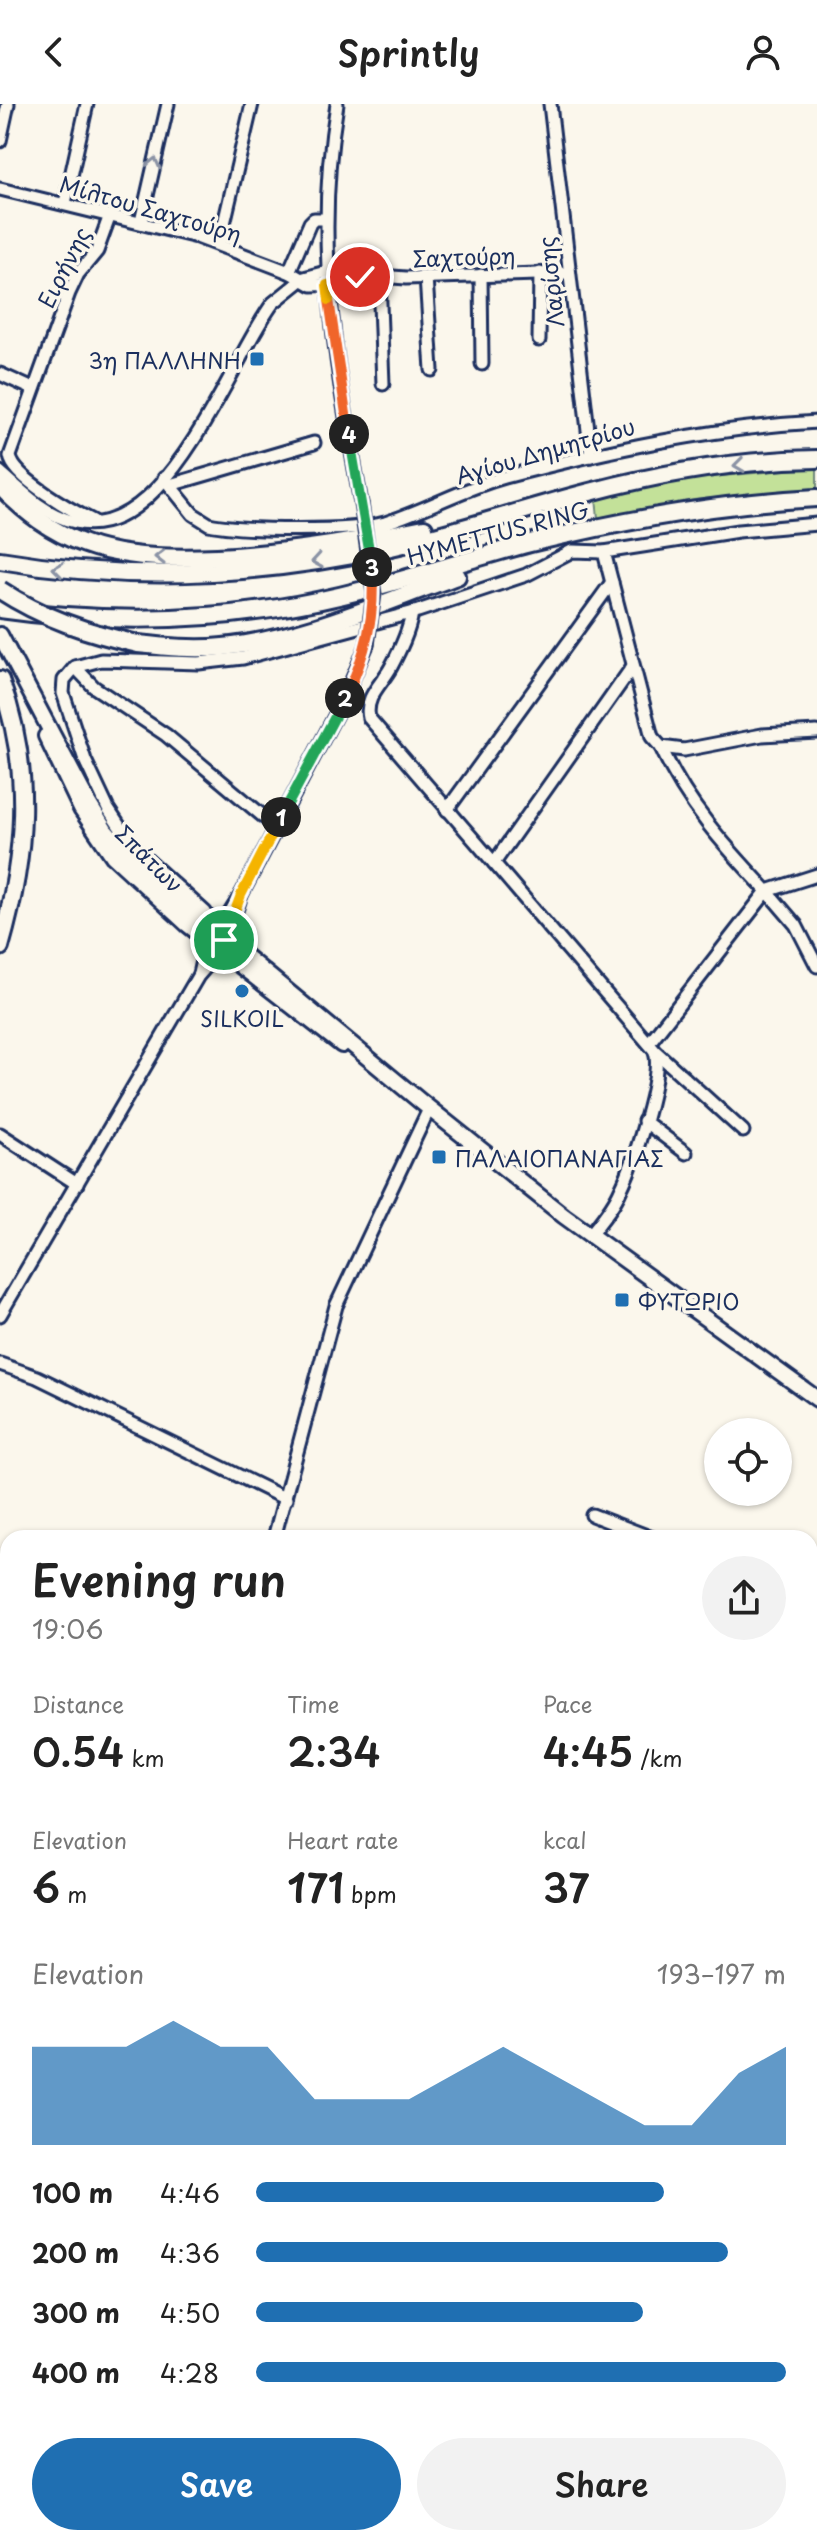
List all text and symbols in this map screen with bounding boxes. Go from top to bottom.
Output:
text: Sprintly [337,25,480,79]
icon: back [32,30,76,74]
icon: person [741,30,785,74]
one-way arrow [145,157,162,170]
street label: Μίλτου Σαχτούρη [56,166,246,250]
street label: Ειρήνης [29,221,97,313]
street label: Λαρίσης [529,235,571,329]
street label: Σαχτούρη [412,238,516,274]
pin [326,243,394,311]
icon: check [338,255,382,299]
place label: 3η ΠΑΛΛΗΝΗ [88,343,241,376]
marker: 3η ΠΑΛΛΗΝΗ [248,350,266,368]
street label: Αγίου Δημητρίου [451,409,639,491]
pin: 4 [329,414,369,454]
text: 4 [342,417,356,450]
one-way arrow [732,456,746,473]
street label: HYMETTUS RING [403,492,593,572]
pin: 3 [352,547,392,587]
one-way arrow [153,548,166,566]
text: 3 [365,550,379,583]
one-way arrow [310,552,323,569]
one-way arrow [51,560,64,577]
pin: 2 [325,678,365,718]
text: 2 [337,681,353,714]
pin: 1 [261,797,301,837]
text: 1 [276,800,286,833]
street label: Σπάτων [109,817,191,899]
pin [190,906,258,974]
icon: arrive [202,918,246,962]
marker: SILKOIL [233,982,251,1000]
place label: SILKOIL [200,1001,284,1034]
place label: ΠΑΛΑΙΟΠΑΝΑΓΙΑΣ [455,1141,664,1174]
marker: ΠΑΛΑΙΟΠΑΝΑΓΙΑΣ [430,1148,448,1166]
place label: ΦΥΤΩΡΙΟ [638,1284,740,1317]
marker: ΦΥΤΩΡΙΟ [613,1291,631,1309]
map controls [704,1418,792,1506]
button: locate [704,1418,792,1506]
text: Evening run [32,1546,286,1612]
button: share [702,1556,786,1640]
text: 19:06 [32,1609,104,1648]
text: Distance [32,1687,124,1720]
text: Time [287,1687,339,1720]
text: Pace [543,1687,592,1720]
text: 0.54 [32,1720,124,1781]
text: 2:34 [287,1720,381,1781]
text: 4:45 [543,1720,633,1781]
text: km [124,1741,164,1774]
text: /km [633,1741,683,1774]
text: Elevation [32,1823,127,1856]
text: Heart rate [287,1823,398,1856]
text: kcal [543,1823,587,1856]
text: 6 [32,1856,60,1917]
text: 171 [287,1856,344,1917]
text: 37 [543,1856,589,1917]
text: m [60,1877,87,1910]
text: bpm [344,1877,397,1910]
text: Elevation [32,1954,144,1993]
text: 193–197 m [657,1954,786,1993]
text: 100 m [32,2173,113,2212]
text: 4:46 [160,2173,220,2212]
text: 200 m [32,2233,119,2272]
text: 4:36 [160,2233,220,2272]
text: 300 m [32,2293,120,2332]
text: 4:50 [160,2293,220,2332]
text: 400 m [32,2353,120,2392]
text: 4:28 [160,2353,219,2392]
button: Save [32,2438,401,2530]
button: Share [417,2438,786,2530]

